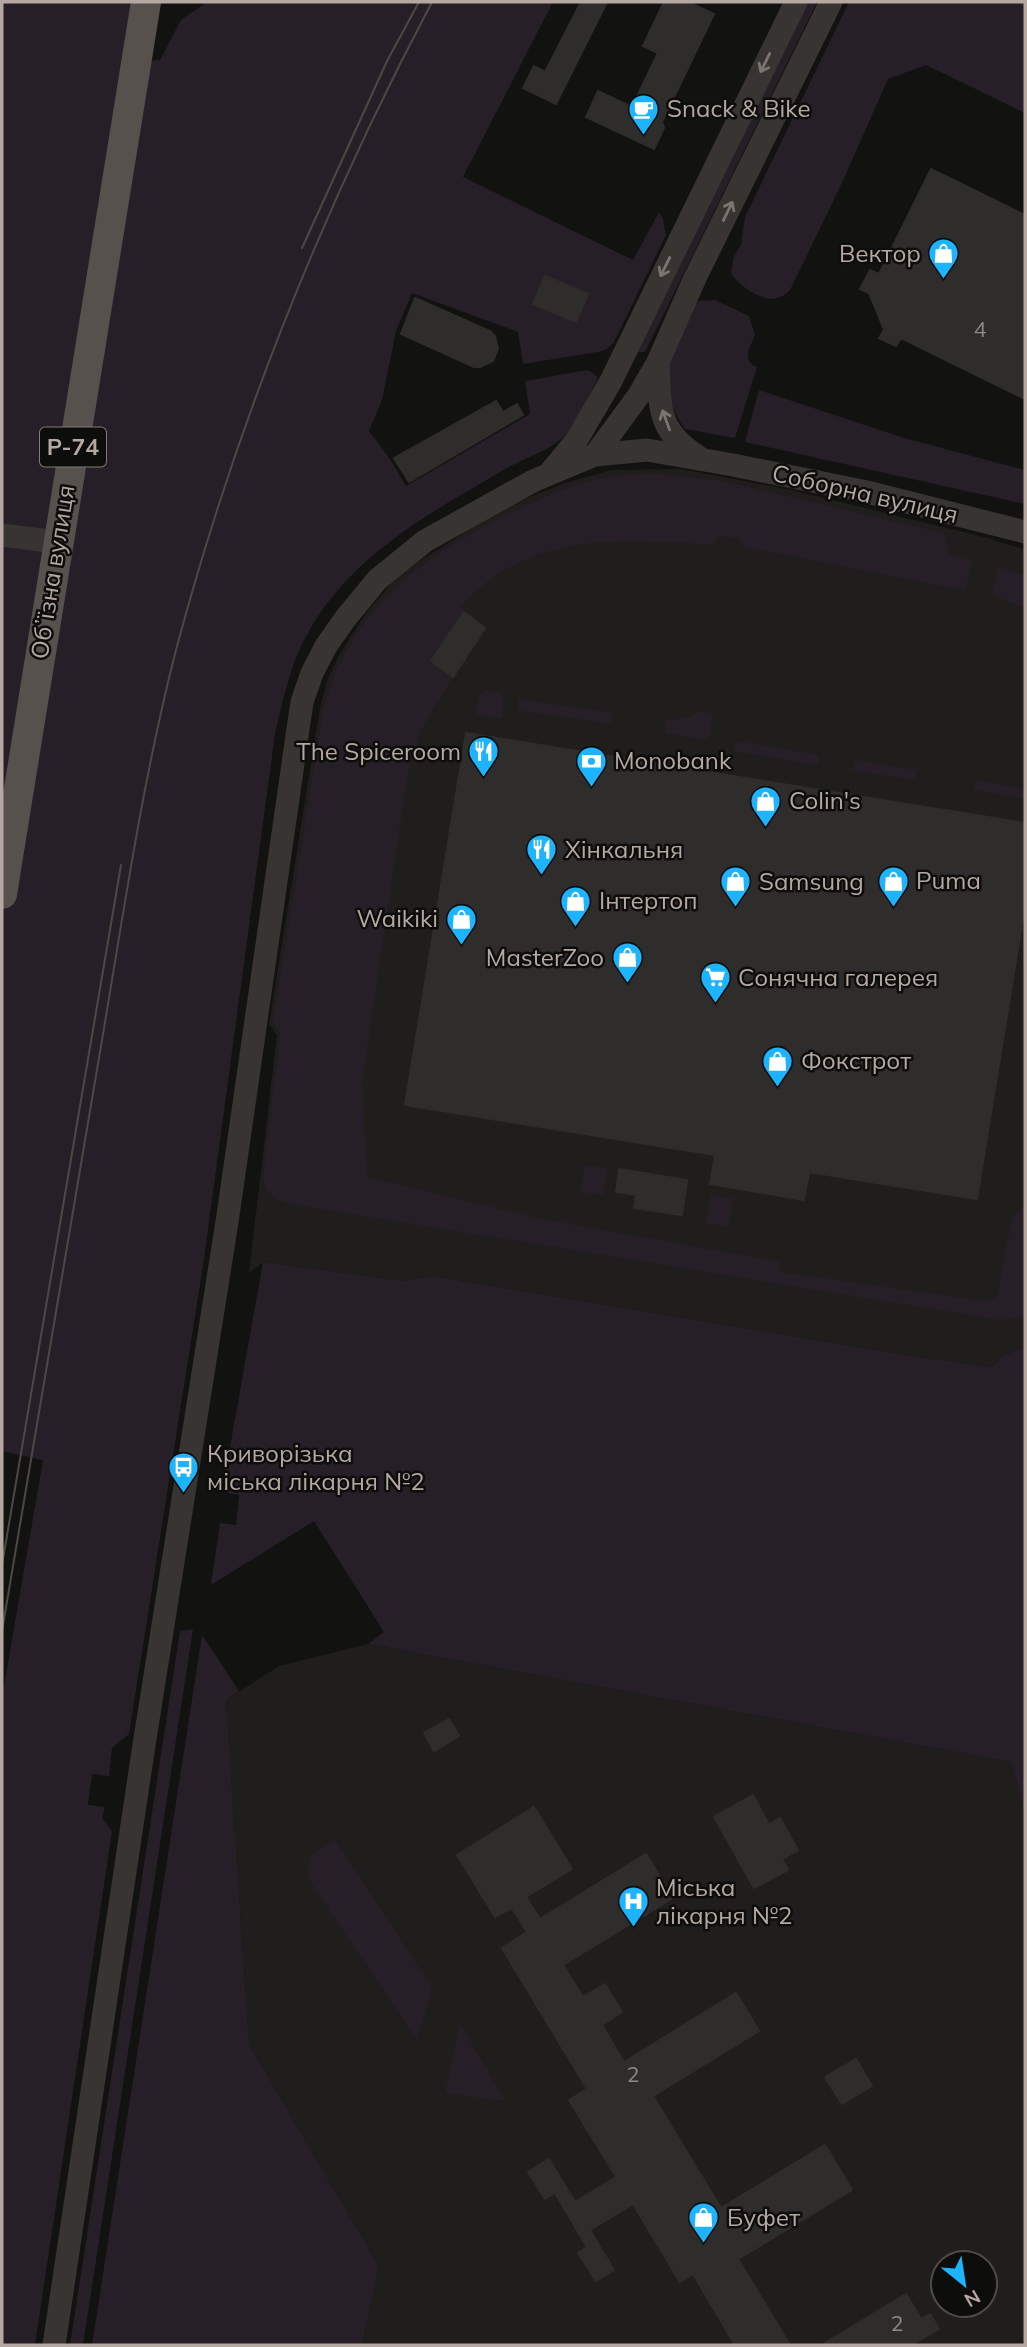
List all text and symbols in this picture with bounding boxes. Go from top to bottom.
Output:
one-way arrow [758,52,772,73]
cafe icon: Snack & Bike [627,92,661,136]
place label: Snack & Bike [667,93,810,123]
one-way arrow [721,201,735,222]
shop icon: Вектор [927,237,961,281]
place label: Вектор [839,238,921,268]
one-way arrow [658,256,671,277]
house number: 4 [974,316,987,342]
one-way arrow [658,409,671,431]
road number: Р-74 [40,428,106,466]
street label: Соборна вулиця [769,457,961,529]
street label: Обʼїзна вулиця [23,483,81,661]
restaurant icon: The Spiceroom [467,735,501,779]
place label: The Spiceroom [296,736,461,766]
bank icon: Monobank [574,744,608,788]
place label: Monobank [614,745,732,775]
shop icon: Colin's [749,784,783,828]
place label: Colin's [789,785,861,815]
restaurant icon: Хінкальня [525,833,559,877]
place label: Хінкальня [565,834,683,864]
shop icon: Puma [876,864,910,908]
shop icon: Samsung [719,865,753,909]
place label: Puma [916,865,981,895]
place label: Samsung [759,866,864,896]
shop icon: Інтертоп [559,884,593,928]
place label: Інтертоп [599,885,697,915]
shop icon: Waikiki [444,902,478,946]
place label: Waikiki [356,903,438,933]
shop icon: MasterZoo [610,941,644,985]
place label: MasterZoo [486,942,604,972]
supermarket icon: Сонячна галерея [698,961,732,1005]
place label: Сонячна галерея [738,962,938,992]
shop icon: Фокстрот [761,1044,795,1088]
place label: Фокстрот [801,1045,911,1075]
place label: Криворізька міська лікарня №2 [207,1438,425,1496]
bus stop icon: Криворізька міська лікарня №2 [167,1451,201,1495]
place label: Міська лікарня №2 [656,1872,793,1930]
hospital icon: Міська лікарня №2 [616,1885,650,1929]
house number: 2 [627,2061,639,2087]
shop icon: Буфет [687,2201,721,2245]
place label: Буфет [727,2202,800,2232]
north arrow [929,2249,999,2319]
text: N [960,2285,985,2313]
house number: 2 [891,2310,903,2336]

